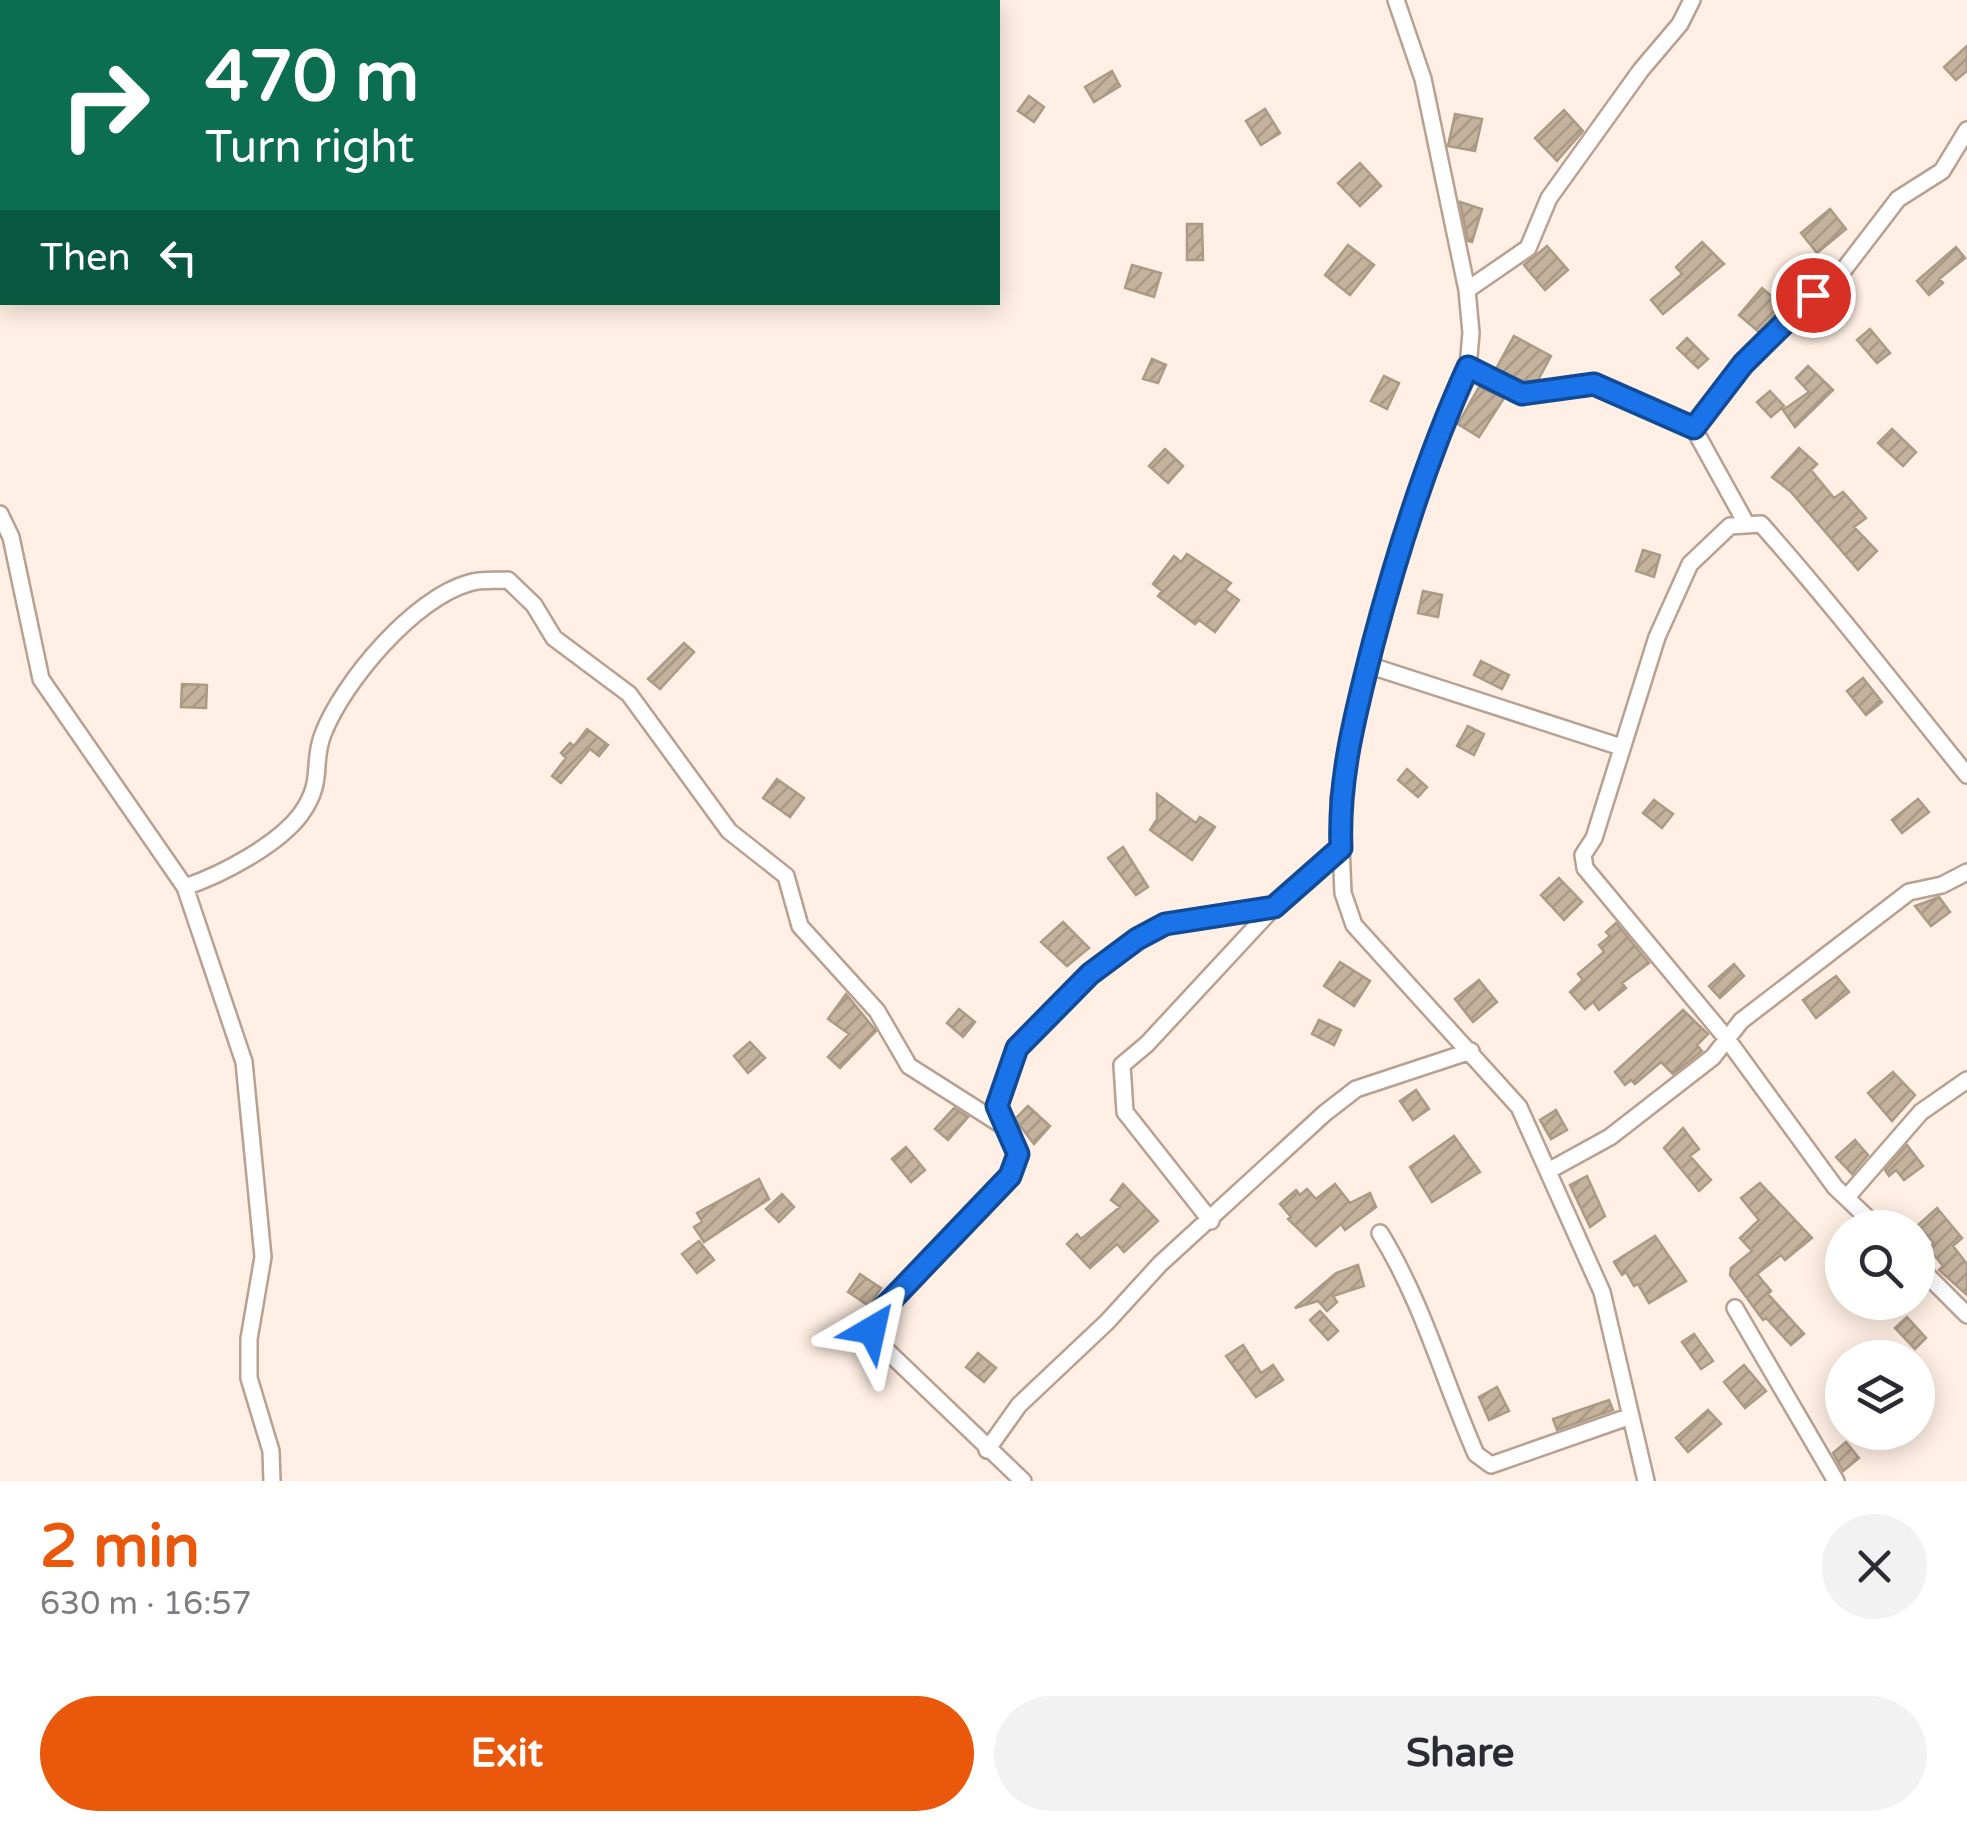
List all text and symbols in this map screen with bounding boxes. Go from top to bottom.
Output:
text: 470 m [205,36,419,120]
icon: right [40,40,170,170]
text: Turn right [205,121,414,175]
icon: left [151,230,206,285]
text: Then [40,235,131,281]
pin [1771,253,1856,338]
icon: arrive [1786,268,1841,323]
map controls [1825,1210,1935,1450]
button: search [1825,1210,1935,1320]
position arrow [820,1278,924,1382]
button: layers [1825,1340,1935,1450]
text: 2 min [40,1511,200,1583]
button: close [1822,1514,1927,1619]
text: 630 m · 16:57 [40,1585,252,1623]
button: Exit [40,1696,974,1811]
button: Share [994,1696,1927,1811]

